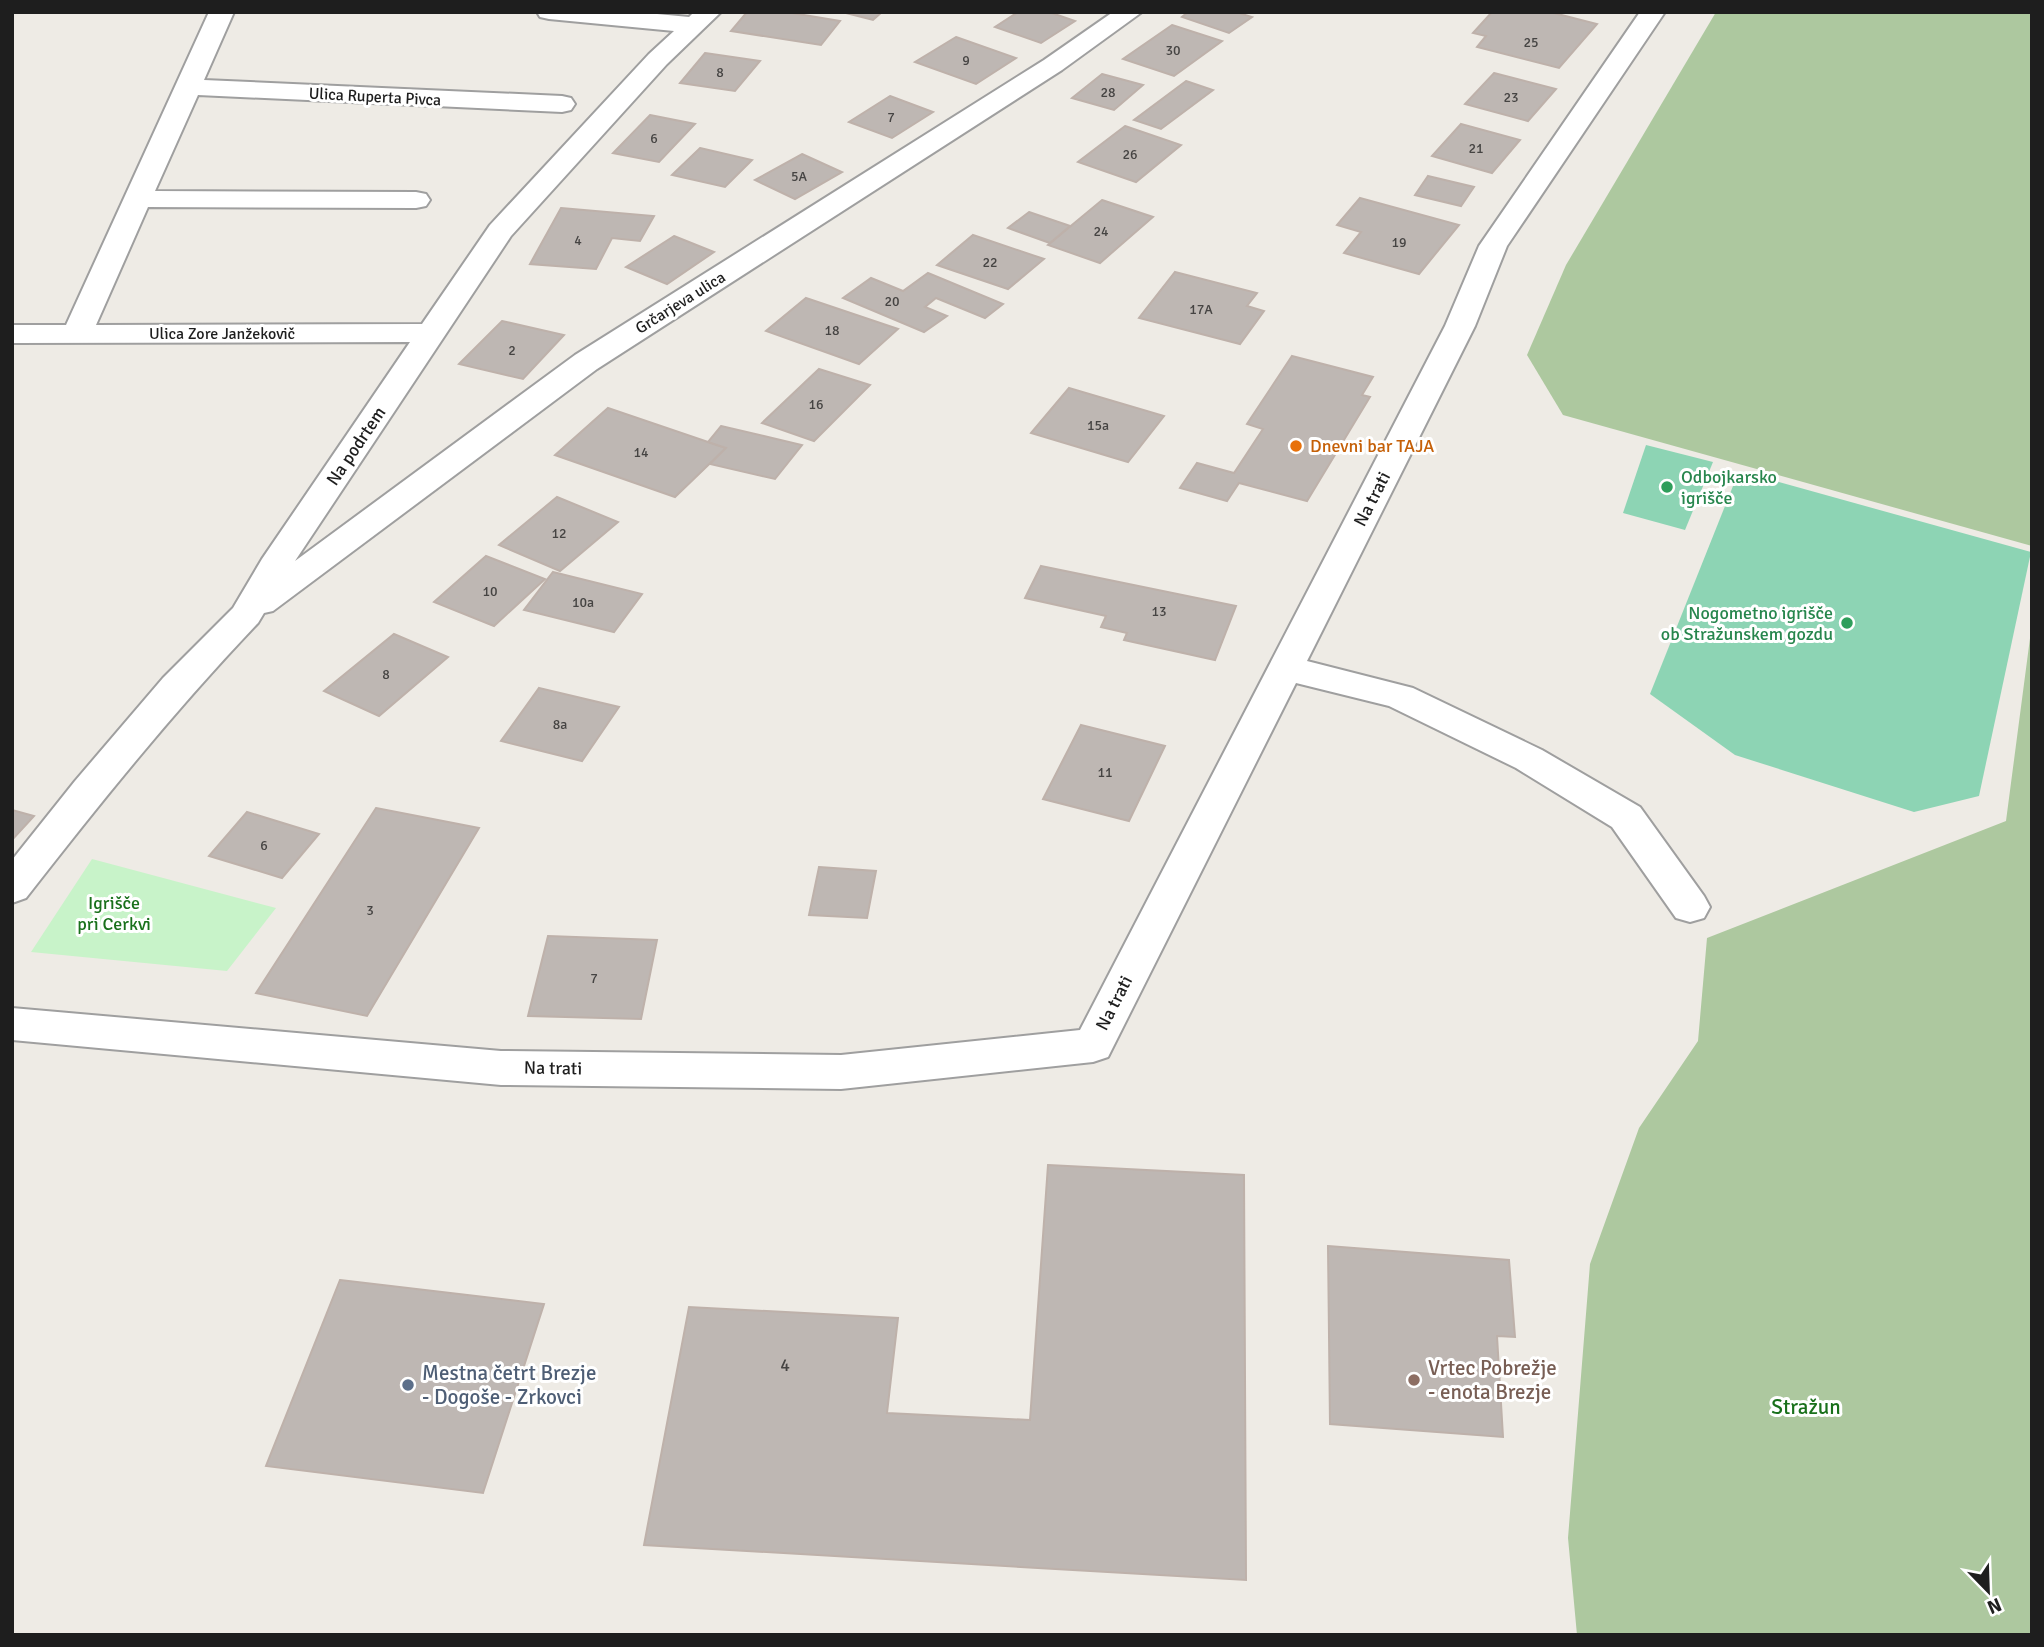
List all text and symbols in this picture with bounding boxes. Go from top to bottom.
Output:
house number: 25 [1523,34,1539,51]
house number: 30 [1165,42,1181,59]
house number: 9 [962,52,970,69]
house number: 8 [716,64,724,81]
street label: Ulica Ruperta Pivca [308,84,442,110]
house number: 28 [1100,84,1116,101]
house number: 23 [1503,89,1519,106]
house number: 7 [887,109,895,126]
house number: 6 [650,130,658,147]
house number: 21 [1468,140,1484,157]
house number: 26 [1122,146,1138,163]
house number: 5A [791,168,807,185]
house number: 24 [1093,223,1109,240]
house number: 4 [574,232,582,249]
house number: 19 [1391,234,1407,251]
house number: 22 [982,254,998,271]
street label: Grčarjeva ulica [632,267,729,338]
house number: 20 [884,293,900,310]
house number: 17A [1189,301,1213,318]
house number: 18 [824,322,840,339]
street label: Ulica Zore Janžekovič [149,324,295,344]
house number: 2 [508,342,516,359]
house number: 16 [808,396,824,413]
street label: Na podrtem [322,402,390,490]
house number: 15a [1087,417,1109,434]
place label: Dnevni bar TAJA [1310,435,1434,457]
marker: Dnevni bar TAJA [1288,438,1304,454]
house number: 14 [633,444,649,461]
place label: Odbojkarsko igrišče [1681,466,1777,509]
street label: Na trati [1349,468,1395,530]
marker: Odbojkarsko igrišče [1659,479,1675,495]
house number: 12 [551,525,567,542]
house number: 10 [482,583,498,600]
house number: 10a [572,594,594,611]
place label: Nogometno igrišče ob Stražunskem gozdu [1661,602,1833,645]
house number: 13 [1151,603,1167,620]
marker: Nogometno igrišče ob Stražunskem gozdu [1839,615,1855,631]
house number: 8 [382,666,390,683]
house number: 8a [553,716,567,733]
house number: 11 [1097,764,1113,781]
house number: 6 [260,837,268,854]
park label: Igrišče pri Cerkvi [77,892,151,935]
house number: 3 [366,902,374,919]
house number: 7 [590,970,598,987]
street label: Na trati [1091,972,1137,1034]
street label: Na trati [524,1056,582,1080]
house number: 4 [780,1354,790,1376]
place label: Vrtec Pobrežje - enota Brezje [1428,1355,1557,1405]
place label: Mestna četrt Brezje - Dogoše - Zrkovci [422,1360,596,1410]
marker: Vrtec Pobrežje - enota Brezje [1406,1372,1422,1388]
marker: Mestna četrt Brezje - Dogoše - Zrkovci [400,1377,416,1393]
park label: Stražun [1771,1394,1841,1420]
north arrow [1953,1556,2023,1626]
text: N [1983,1592,2005,1619]

